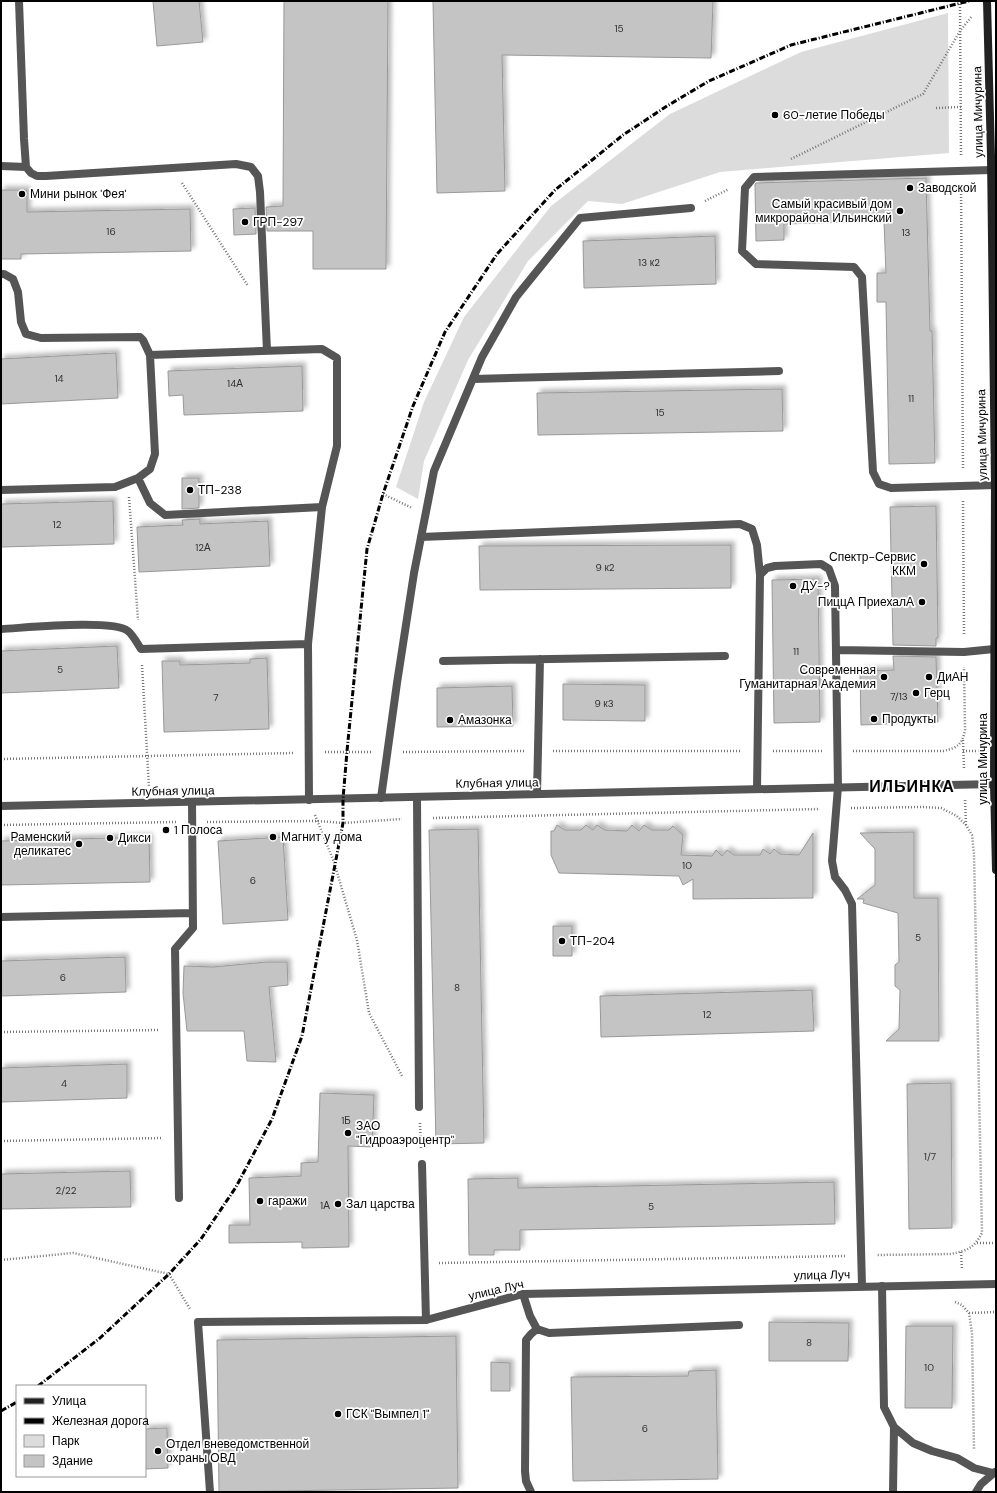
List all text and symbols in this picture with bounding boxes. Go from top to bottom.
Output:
house number: 15 [614,22,624,35]
street label: улица Мичурина [969,66,987,158]
place label: 60-летие Победы [783,107,885,123]
marker: 60-летие Победы [770,110,780,120]
place label: Заводской [918,180,976,196]
marker: Заводской [905,183,915,193]
place label: Мини рынок 'Фея' [30,186,126,202]
marker: Мини рынок 'Фея' [17,189,27,199]
place label: Самый красивый дом микрорайона Ильинский [755,196,892,226]
marker: Самый красивый дом микрорайона Ильинский [895,206,905,216]
place label: ГРП-297 [253,214,303,230]
marker: ГРП-297 [240,217,250,227]
house number: 16 [106,225,116,238]
house number: 13 [901,226,911,239]
house number: 13 к2 [638,256,660,269]
house number: 14 [54,372,64,385]
house number: 14А [227,377,243,390]
street label: улица Мичурина [973,389,991,481]
house number: 11 [908,392,914,405]
house number: 15 [655,406,665,419]
place label: ТП-238 [198,482,242,498]
marker: ТП-238 [185,485,195,495]
house number: 12 [53,518,62,531]
house number: 12А [195,541,211,554]
place label: Спектр-Сервис ККМ [829,549,916,579]
marker: Спектр-Сервис ККМ [919,559,929,569]
house number: 9 к2 [595,561,615,574]
place label: ДУ-? [801,578,830,594]
marker: ДУ-? [788,581,798,591]
place label: ПиццА ПриехалА [818,594,914,610]
marker: ПиццА ПриехалА [917,597,927,607]
house number: 11 [793,645,799,658]
place label: Современная Гуманитарная Академия [739,662,876,692]
house number: 5 [57,663,63,676]
place label: ДиАН [937,669,969,685]
marker: Современная Гуманитарная Академия [879,672,889,682]
marker: ДиАН [924,672,934,682]
place label: Герц [924,685,950,701]
marker: Герц [911,688,921,698]
house number: 7/13 [890,690,908,703]
house number: 7 [213,691,219,704]
house number: 9 к3 [594,697,614,710]
place label: Продукты [882,711,936,727]
place label: Амазонка [458,712,512,728]
street label: улица Мичурина [975,713,991,805]
marker: Продукты [869,714,879,724]
marker: Амазонка [445,715,455,725]
street label: Клубная улица [455,774,539,792]
district label: ИЛЬИНКА [869,776,955,797]
street label: Клубная улица [131,782,215,800]
place label: 1 Полоса [174,822,223,838]
marker: 1 Полоса [161,825,171,835]
place label: Раменский деликатес [11,829,71,859]
place label: Магнит у дома [281,829,362,845]
place label: Дикси [118,830,151,846]
marker: Магнит у дома [268,832,278,842]
marker: Дикси [105,833,115,843]
marker: Раменский деликатес [74,839,84,849]
house number: 10 [682,859,692,872]
house number: 6 [250,874,256,887]
house number: 5 [915,931,921,944]
place label: ТП-204 [570,933,615,949]
marker: ТП-204 [557,936,567,946]
house number: 6 [60,971,66,984]
house number: 8 [454,981,460,994]
house number: 12 [703,1008,712,1021]
house number: 4 [61,1077,67,1090]
house number: 1Б [341,1114,351,1127]
place label: ЗАО "Гидроаэроцентр" [356,1118,455,1148]
marker: ЗАО "Гидроаэроцентр" [343,1128,353,1138]
house number: 1/7 [924,1150,936,1163]
house number: 2/22 [55,1184,77,1197]
place label: гаражи [268,1193,307,1209]
marker: гаражи [255,1196,265,1206]
place label: Зал царства [346,1196,415,1212]
house number: 1А [320,1199,330,1212]
marker: Зал царства [333,1199,343,1209]
house number: 5 [648,1200,654,1213]
street label: улица Луч [794,1267,850,1283]
street label: улица Луч [467,1276,525,1304]
house number: 8 [806,1336,812,1349]
house number: 10 [924,1361,934,1374]
legend [16,1385,146,1477]
text: Улица [52,1393,86,1409]
place label: ГСК "Вымпел 1" [346,1406,430,1422]
marker: ГСК "Вымпел 1" [333,1409,343,1419]
text: Железная дорога [52,1413,149,1429]
house number: 6 [642,1422,648,1435]
text: Парк [52,1433,80,1449]
place label: Отдел вневедомственной охраны ОВД [166,1436,309,1466]
marker: Отдел вневедомственной охраны ОВД [153,1446,163,1456]
text: Здание [52,1453,93,1469]

